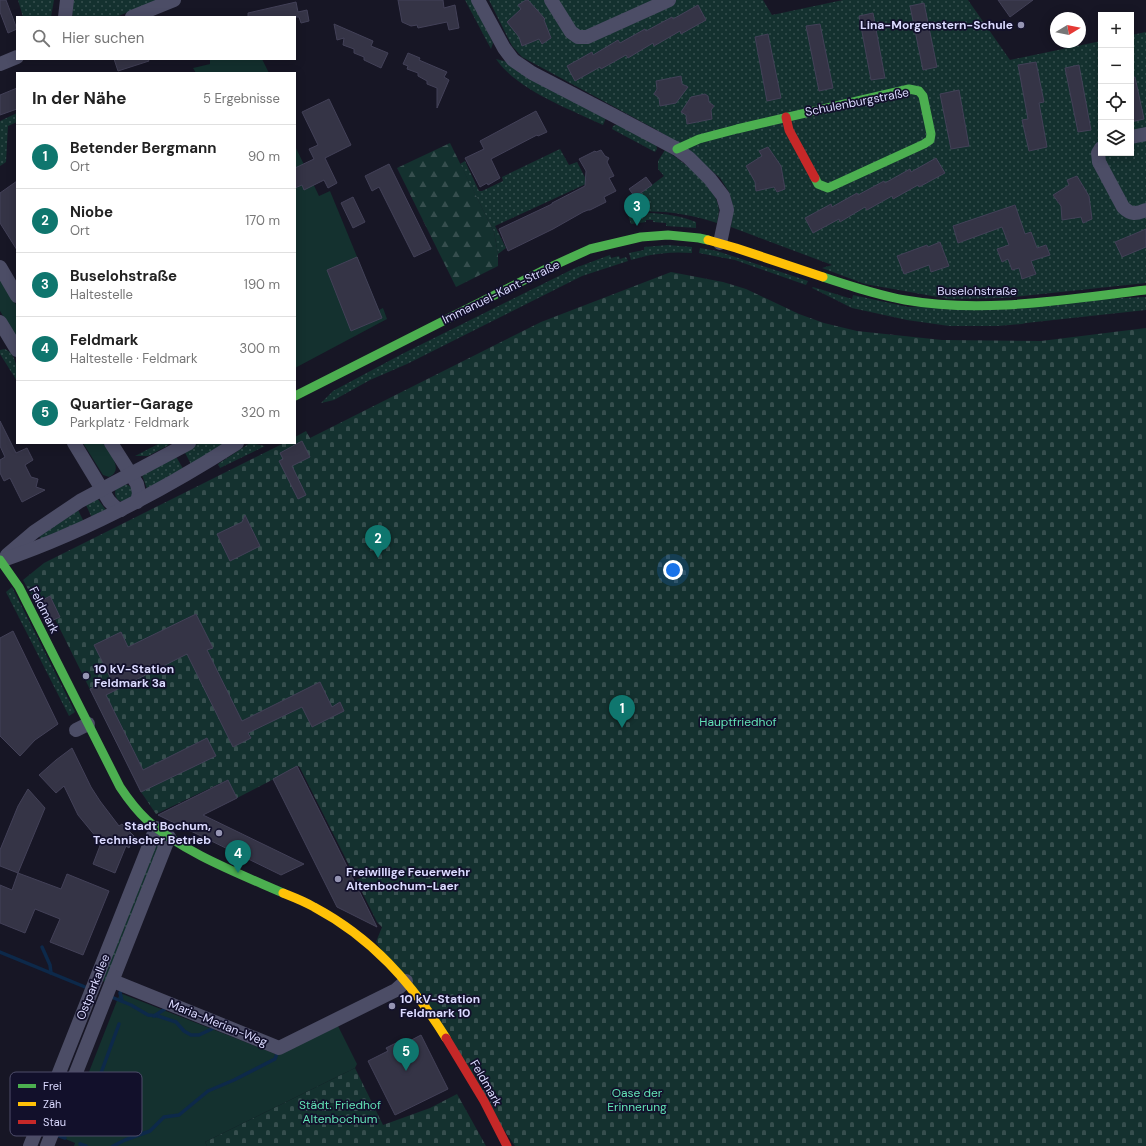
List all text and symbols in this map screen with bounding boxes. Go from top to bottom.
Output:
north arrow [1050,12,1086,48]
map controls [1098,12,1134,156]
button: + [1098,12,1134,48]
search box [16,16,296,60]
place label: Lina-Morgenstern-Schule [860,17,1013,33]
marker: Lina-Morgenstern-Schule [1016,20,1026,30]
icon: search [30,27,52,49]
text: Hier suchen [62,28,144,48]
button: − [1098,48,1134,84]
street label: Schulenburgstraße [804,84,910,120]
button: locate [1098,84,1134,120]
text: In der Nähe [32,87,127,109]
text: 5 Ergebnisse [203,90,280,107]
button: layers [1098,120,1134,156]
text: Betender Bergmann [70,138,217,158]
text: 1 [43,148,47,165]
text: 90 m [248,148,280,165]
text: Ort [70,158,90,175]
pin: 3 [624,193,650,226]
text: Niobe [70,202,113,222]
text: 2 [41,212,49,229]
text: 170 m [245,212,280,229]
text: Ort [70,222,90,239]
street label: Immanuel-Kant-Straße [439,256,563,327]
text: Buselohstraße [70,266,177,286]
text: 3 [41,276,49,293]
text: 190 m [244,276,280,293]
street label: Buselohstraße [937,283,1017,299]
text: Haltestelle [70,286,133,303]
text: Feldmark [70,330,139,350]
text: 4 [41,340,49,357]
text: 300 m [239,340,280,357]
text: Haltestelle · Feldmark [70,350,197,367]
text: Quartier-Garage [70,394,193,414]
text: 5 [41,404,49,421]
text: 320 m [241,404,280,421]
text: Parkplatz · Feldmark [70,414,189,431]
pin: 2 [365,525,391,558]
your location [663,560,683,580]
street label: Feldmark [25,584,63,636]
place label: 10 kV-Station Feldmark 3a [94,661,174,691]
marker: 10 kV-Station Feldmark 3a [81,671,91,681]
pin: 1 [609,695,635,728]
park label: Hauptfriedhof [699,714,777,730]
place label: Stadt Bochum, Technischer Betrieb [93,818,211,848]
marker: Stadt Bochum, Technischer Betrieb [214,828,224,838]
pin: 4 [225,840,251,873]
place label: Freiwillige Feuerwehr Altenbochum-Laer [346,864,470,894]
marker: Freiwillige Feuerwehr Altenbochum-Laer [333,874,343,884]
street label: Ostparkallee [73,952,114,1022]
place label: 10 kV-Station Feldmark 10 [400,991,480,1021]
street label: Maria-Merian-Weg [166,996,270,1050]
marker: 10 kV-Station Feldmark 10 [387,1001,397,1011]
pin: 5 [393,1038,419,1071]
street label: Feldmark [466,1057,506,1109]
legend [10,1072,142,1136]
text: Frei [43,1079,62,1093]
park label: Oase der Erinnerung [607,1085,667,1115]
text: Zäh [43,1097,61,1111]
park label: Städt. Friedhof Altenbochum [299,1097,381,1127]
text: Stau [43,1115,66,1129]

